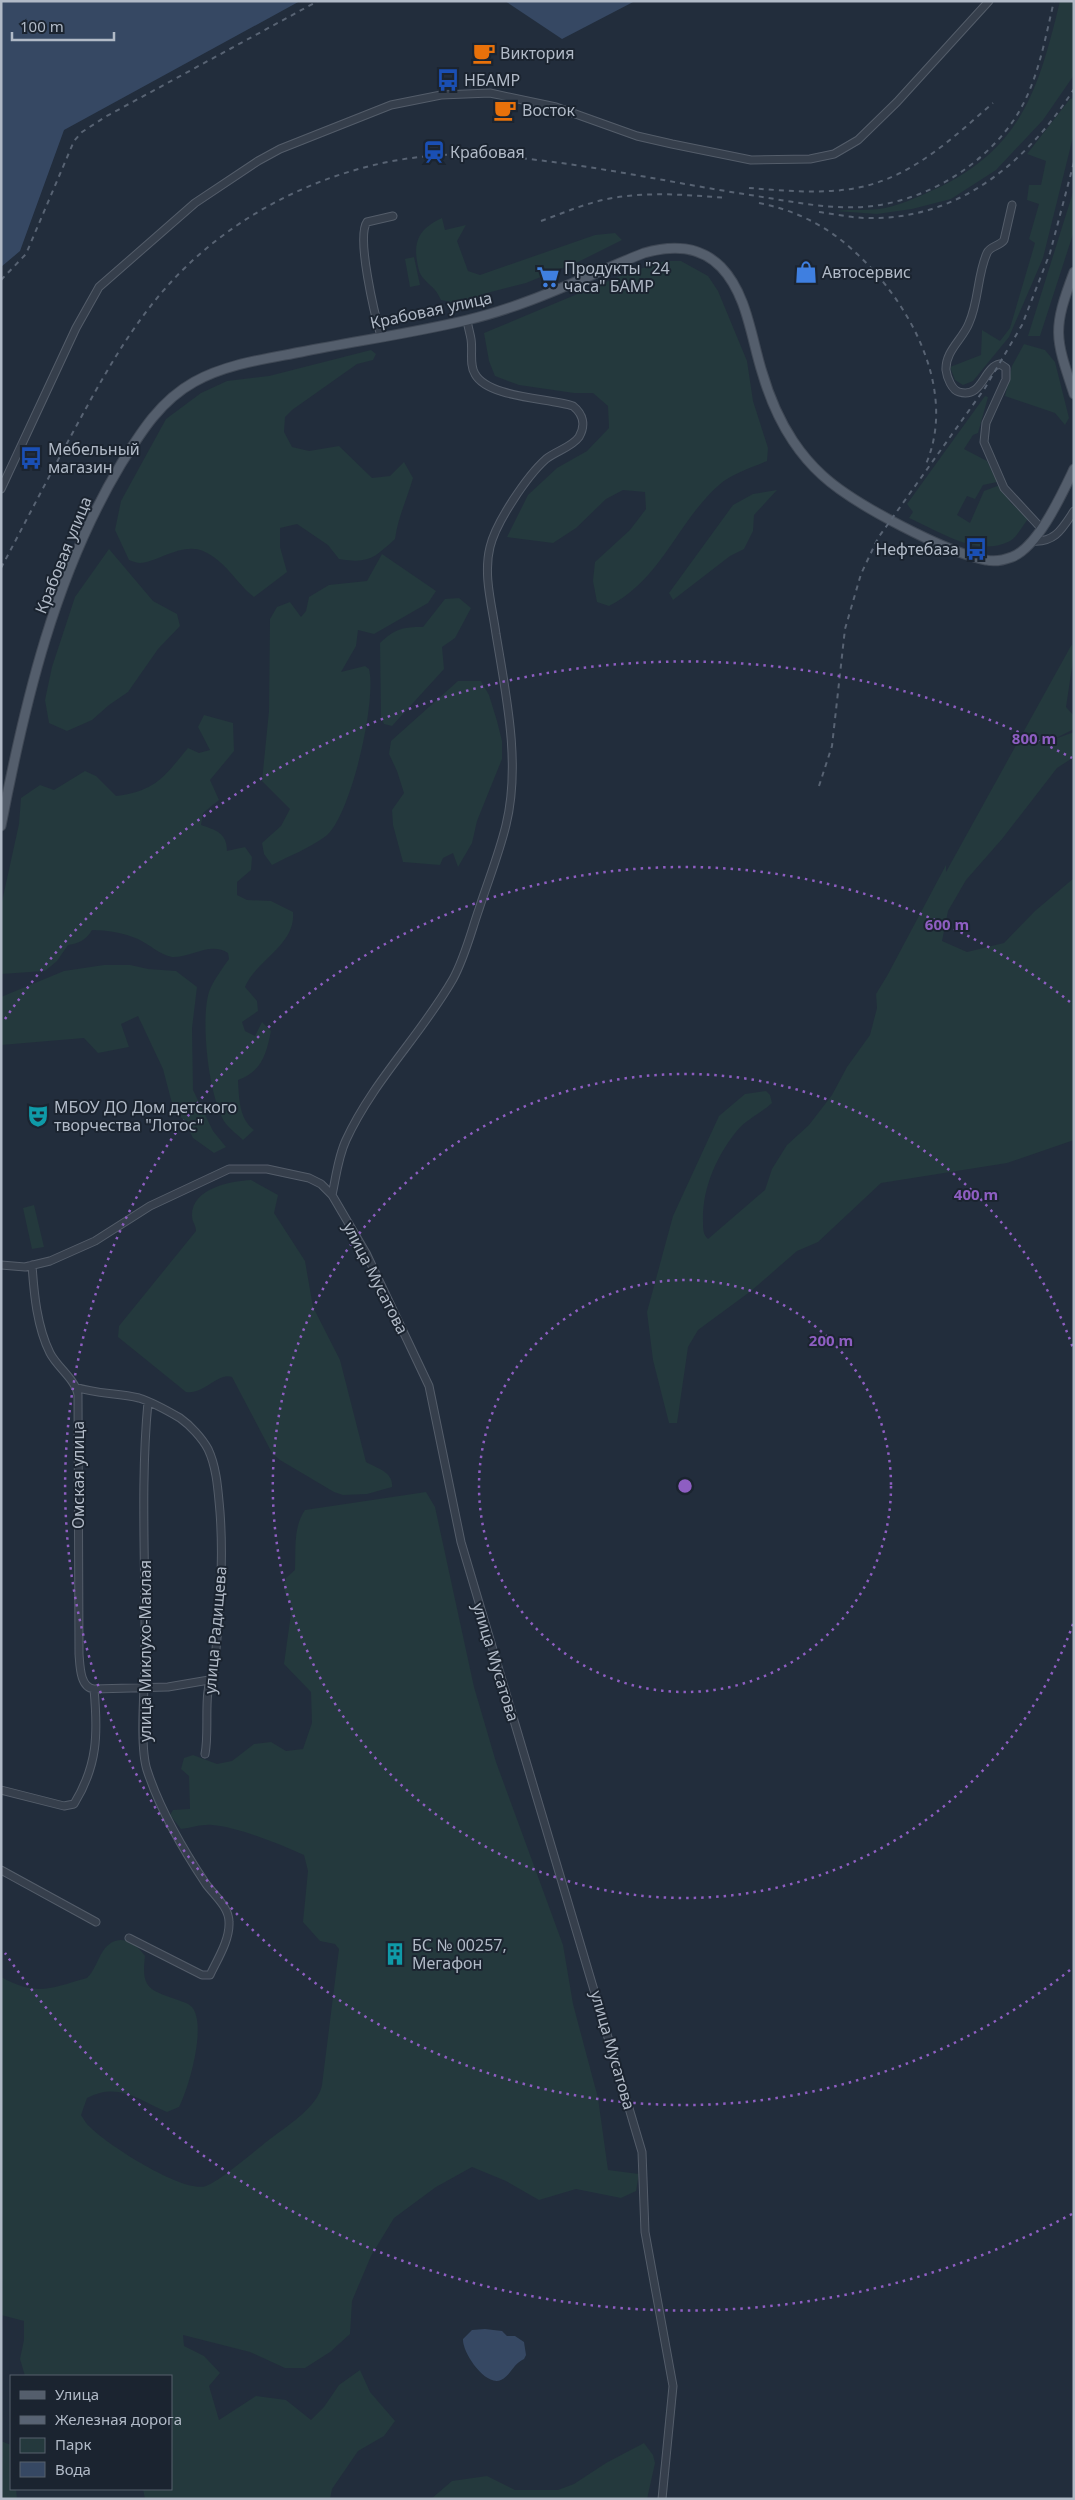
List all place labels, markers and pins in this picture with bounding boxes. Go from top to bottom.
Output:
cafe icon: Виктория [471,40,497,66]
place label: Виктория [500,42,575,64]
bus stop icon: НБАМР [435,67,461,93]
place label: НБАМР [464,69,520,91]
cafe icon: Восток [492,97,518,123]
place label: Восток [522,99,576,121]
station icon: Крабовая [421,139,447,165]
place label: Крабовая [450,141,525,163]
place label: Продукты "24 часа" БАМР [564,257,670,297]
shop icon: Автосервис [793,259,819,285]
place label: Автосервис [822,261,911,283]
supermarket icon: Продукты "24 часа" БАМР [535,264,561,290]
place label: Мебельный магазин [48,438,140,478]
bus stop icon: Мебельный магазин [18,445,44,471]
bus stop icon: Нефтебаза [963,536,989,562]
place label: Нефтебаза [875,538,959,560]
place label: МБОУ ДО Дом детского творчества "Лотос" [54,1096,237,1136]
theatre icon: МБОУ ДО Дом детского творчества "Лотос" [25,1103,51,1129]
centre of rings [676,1477,694,1495]
place label: БС № 00257, Мегафон [412,1934,507,1974]
building icon: БС № 00257, Мегафон [382,1941,408,1967]

